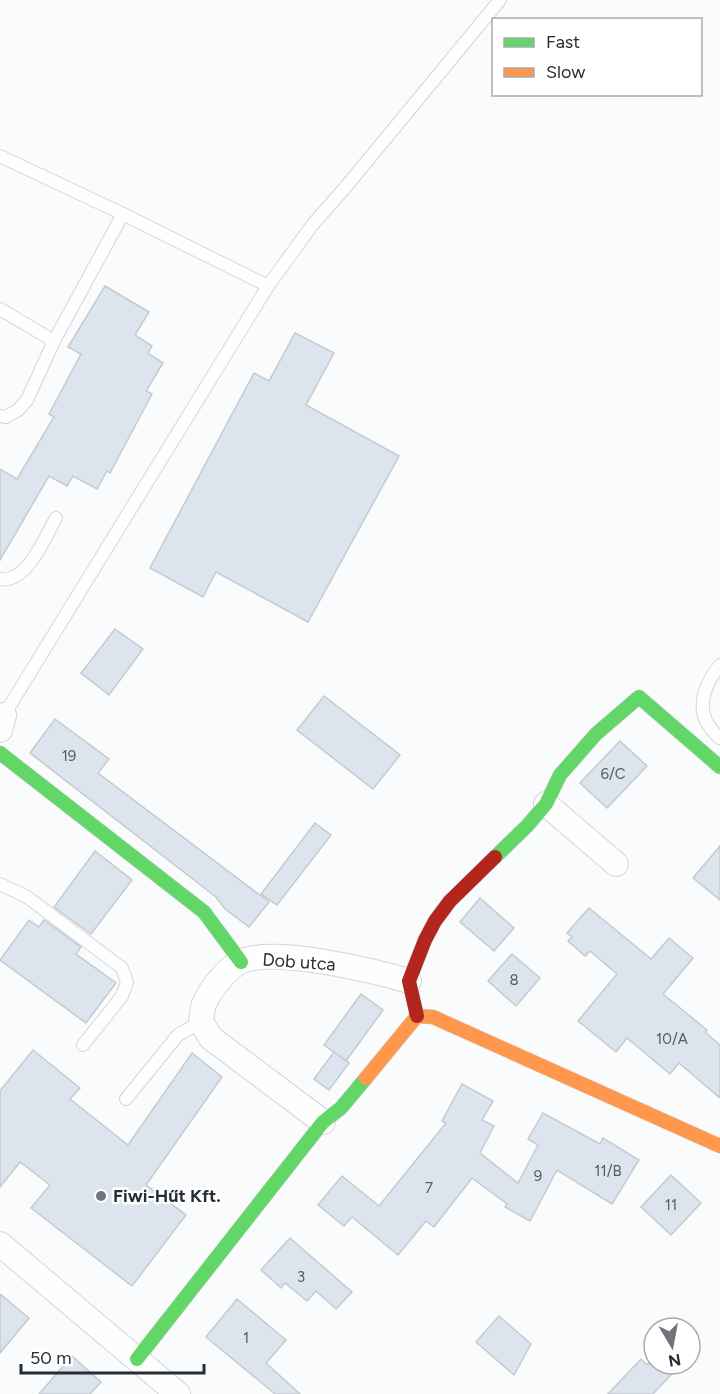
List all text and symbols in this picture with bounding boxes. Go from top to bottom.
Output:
legend [492,18,702,96]
text: Fast [546,31,580,53]
text: Slow [546,61,585,83]
house number: 19 [62,747,76,765]
house number: 6/C [600,765,626,783]
street label: Dob utca [262,948,336,976]
house number: 8 [509,971,519,989]
house number: 10/A [656,1030,688,1048]
house number: 11/B [594,1162,622,1180]
house number: 9 [534,1167,542,1185]
house number: 7 [425,1179,433,1197]
place label: Fiwi-Hűt Kft. [113,1185,221,1207]
marker: Fiwi-Hűt Kft. [94,1189,108,1203]
house number: 11 [665,1196,677,1214]
house number: 3 [297,1268,305,1286]
north arrow [642,1316,702,1376]
house number: 1 [243,1329,249,1347]
scale bar [21,1337,204,1375]
text: 50 m [30,1347,72,1369]
text: N [667,1350,682,1371]

